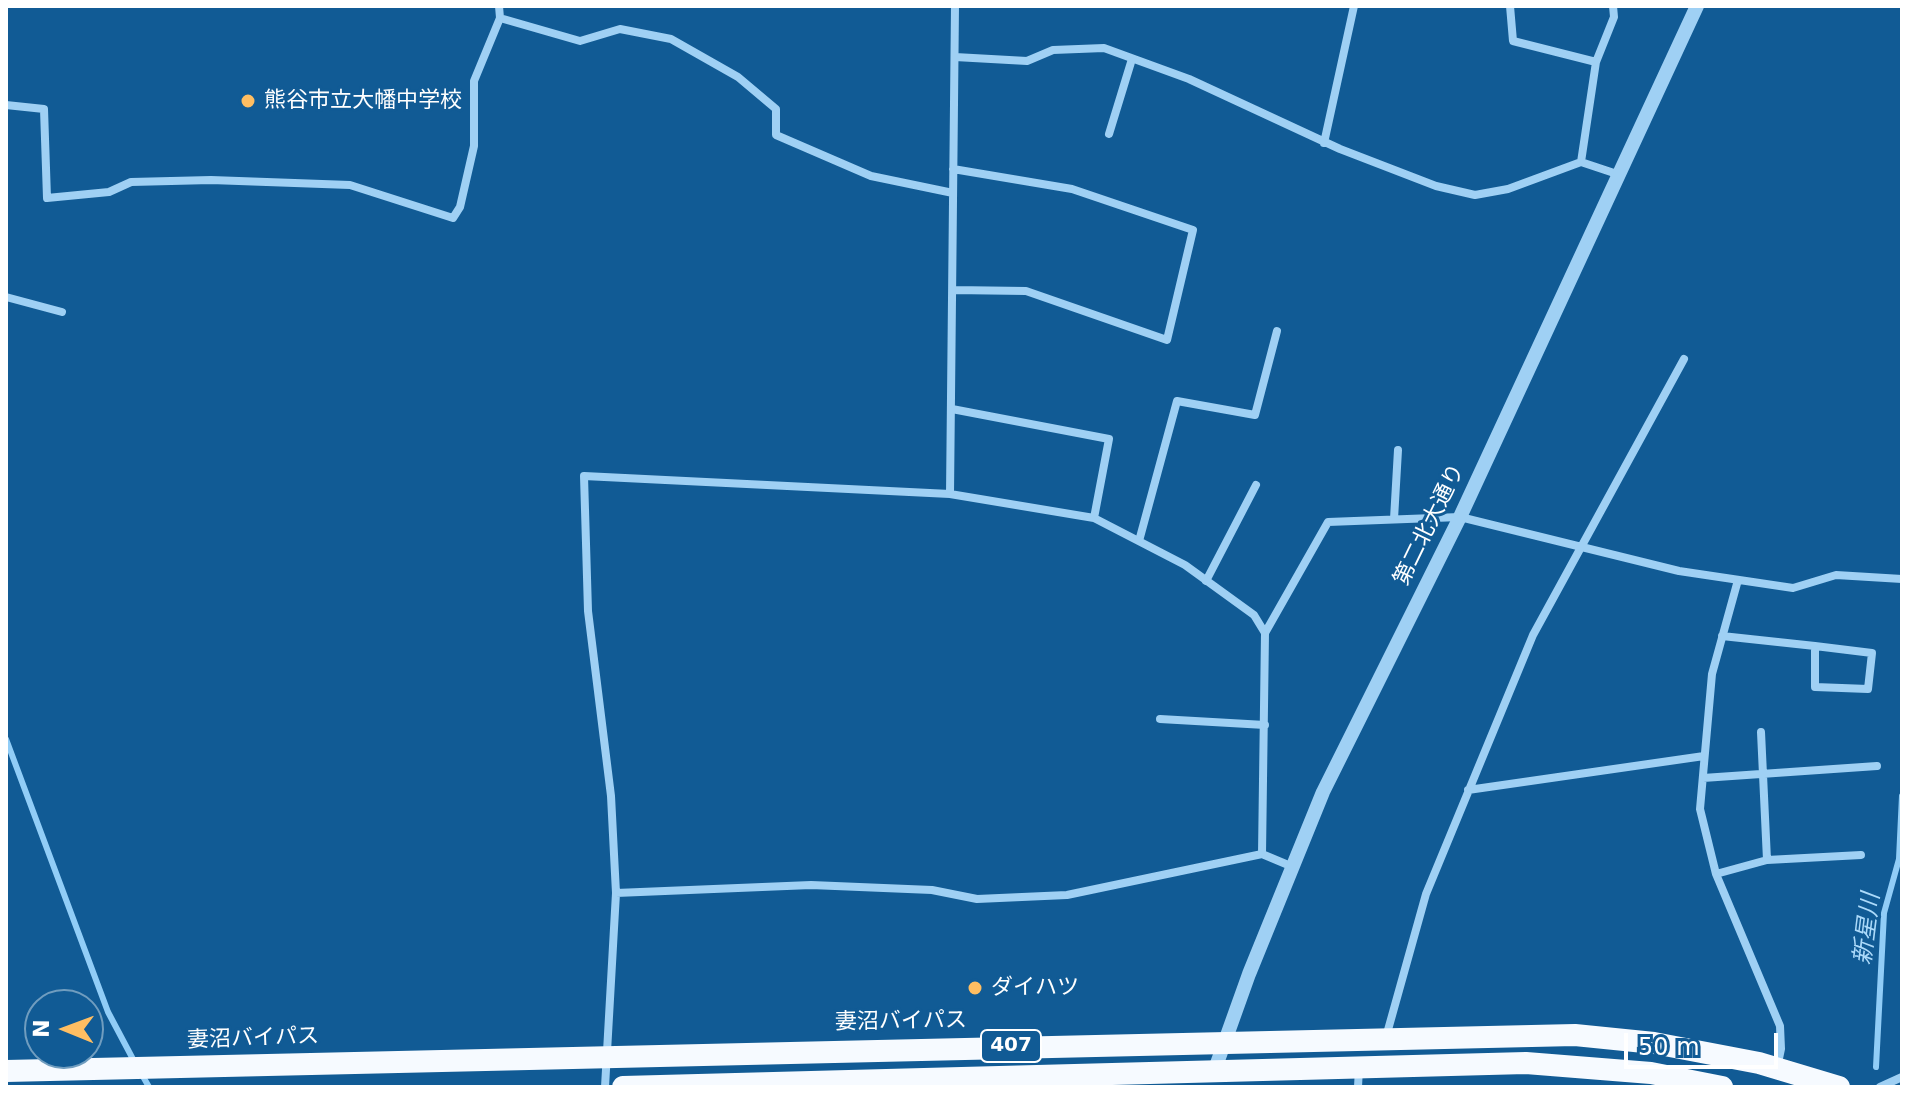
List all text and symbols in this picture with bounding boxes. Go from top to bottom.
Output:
place label: 熊谷市立大幡中学校 [264,88,462,114]
marker: 熊谷市立大幡中学校 [239,92,257,110]
street label: 第二北大通り [1389,460,1471,590]
water label: 新星川 [1849,892,1887,966]
place label: ダイハツ [991,975,1079,1001]
marker: ダイハツ [966,979,984,997]
north arrow [24,989,104,1069]
street label: 妻沼バイパス [835,1008,967,1036]
scale bar [1628,1017,1782,1067]
text: N [29,1019,54,1038]
street label: 妻沼バイパス [187,1024,319,1054]
road number: 407 [981,1030,1041,1062]
text: 50 m [1638,1033,1700,1061]

